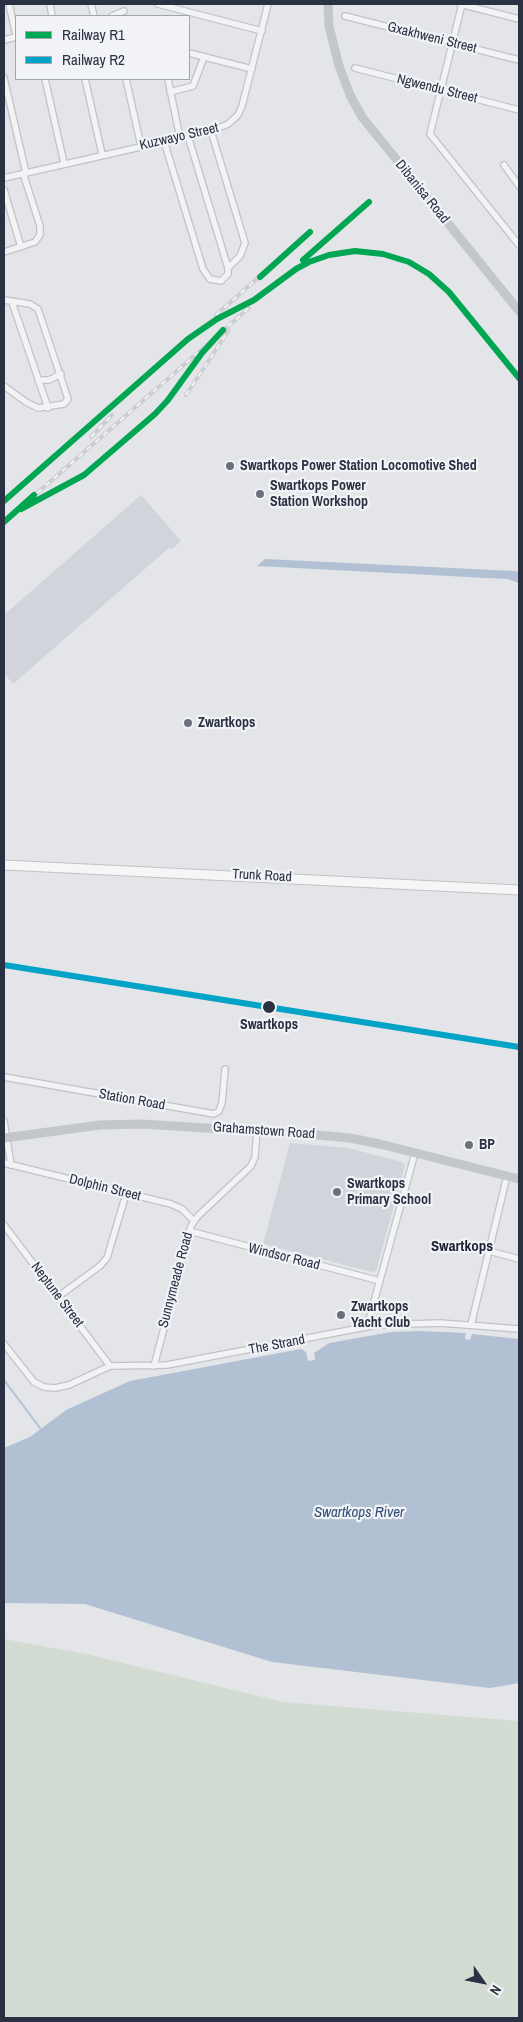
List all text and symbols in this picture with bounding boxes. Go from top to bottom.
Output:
legend [15,15,190,80]
street label: Gxakhweni Street [386,19,478,57]
text: Railway R1 [62,24,125,45]
text: Railway R2 [62,49,125,70]
street label: Ngwendu Street [395,71,479,107]
street label: Kuzwayo Street [138,120,220,154]
street label: Dibanisa Road [391,157,453,227]
place label: Swartkops Power Station Locomotive Shed [240,458,477,474]
marker: Swartkops Power Station Locomotive Shed [224,460,236,472]
place label: Swartkops Power Station Workshop [270,478,368,511]
marker: Swartkops Power Station Workshop [254,488,266,500]
place label: Zwartkops [198,715,255,731]
marker: Zwartkops [182,717,194,729]
street label: Trunk Road [232,866,292,886]
marker: Swartkops [261,999,277,1015]
place label: Swartkops [240,1017,298,1033]
street label: Station Road [98,1086,166,1114]
street label: Grahamstown Road [212,1119,316,1143]
place label: BP [479,1137,495,1153]
marker: BP [463,1139,475,1151]
street label: Dolphin Street [67,1171,143,1205]
place label: Swartkops Primary School [347,1176,431,1208]
marker: Swartkops Primary School [331,1186,343,1198]
street label: Sunnymeade Road [155,1230,197,1330]
district label: Swartkops [431,1238,493,1256]
street label: Windsor Road [246,1240,322,1274]
street label: Neptune Street [27,1259,87,1331]
place label: Zwartkops Yacht Club [351,1299,410,1331]
marker: Zwartkops Yacht Club [335,1309,347,1321]
street label: The Strand [248,1331,306,1359]
water label: Swartkops River [314,1504,404,1522]
north arrow [458,1957,508,2007]
text: N [486,1982,505,1999]

